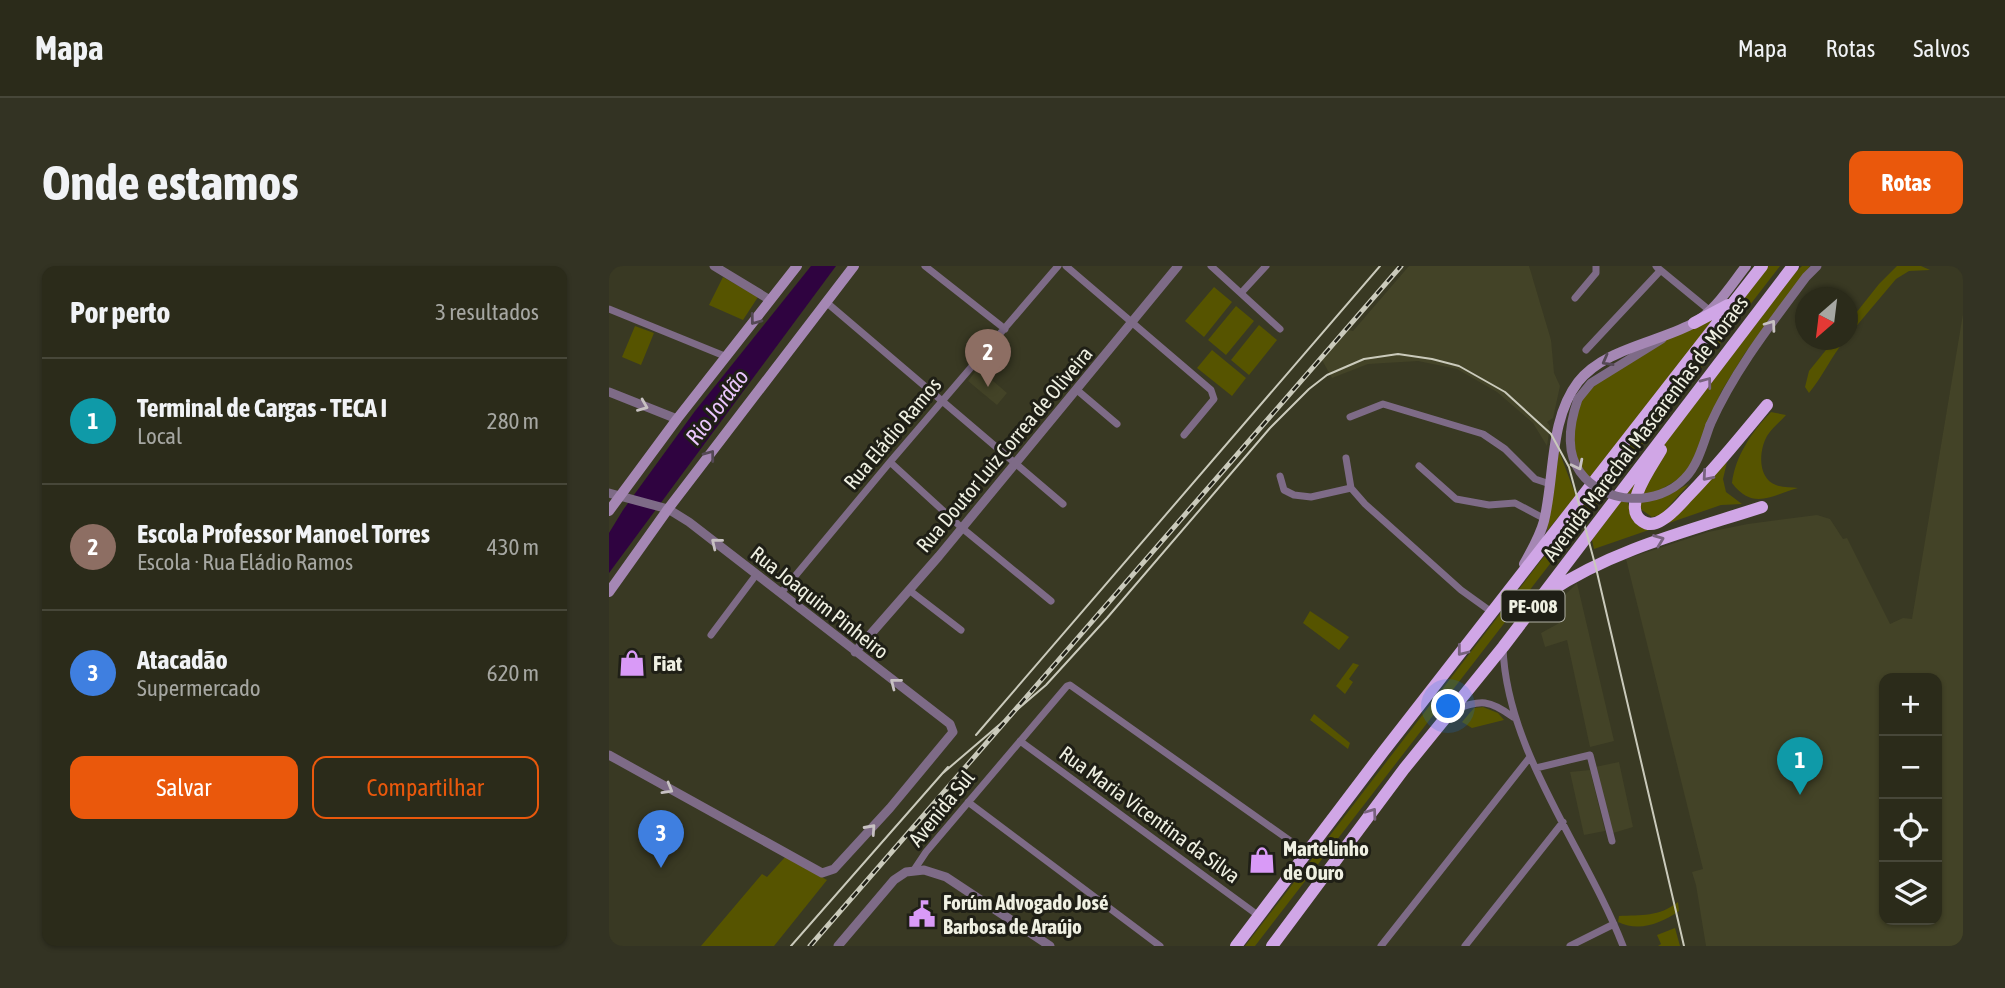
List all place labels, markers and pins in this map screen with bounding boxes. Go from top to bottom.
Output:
pin: 2 [965,329,1011,387]
shop icon: Fiat [617,648,647,678]
place label: Fiat [653,651,682,675]
pin: 1 [1777,737,1823,795]
pin: 3 [638,810,684,868]
place label: Martelinho de Ouro [1283,836,1369,884]
shop icon: Martelinho de Ouro [1247,845,1277,875]
place label: Forúm Advogado José Barbosa de Araújo [943,890,1108,938]
public building icon: Forúm Advogado José Barbosa de Araújo [907,899,937,929]

